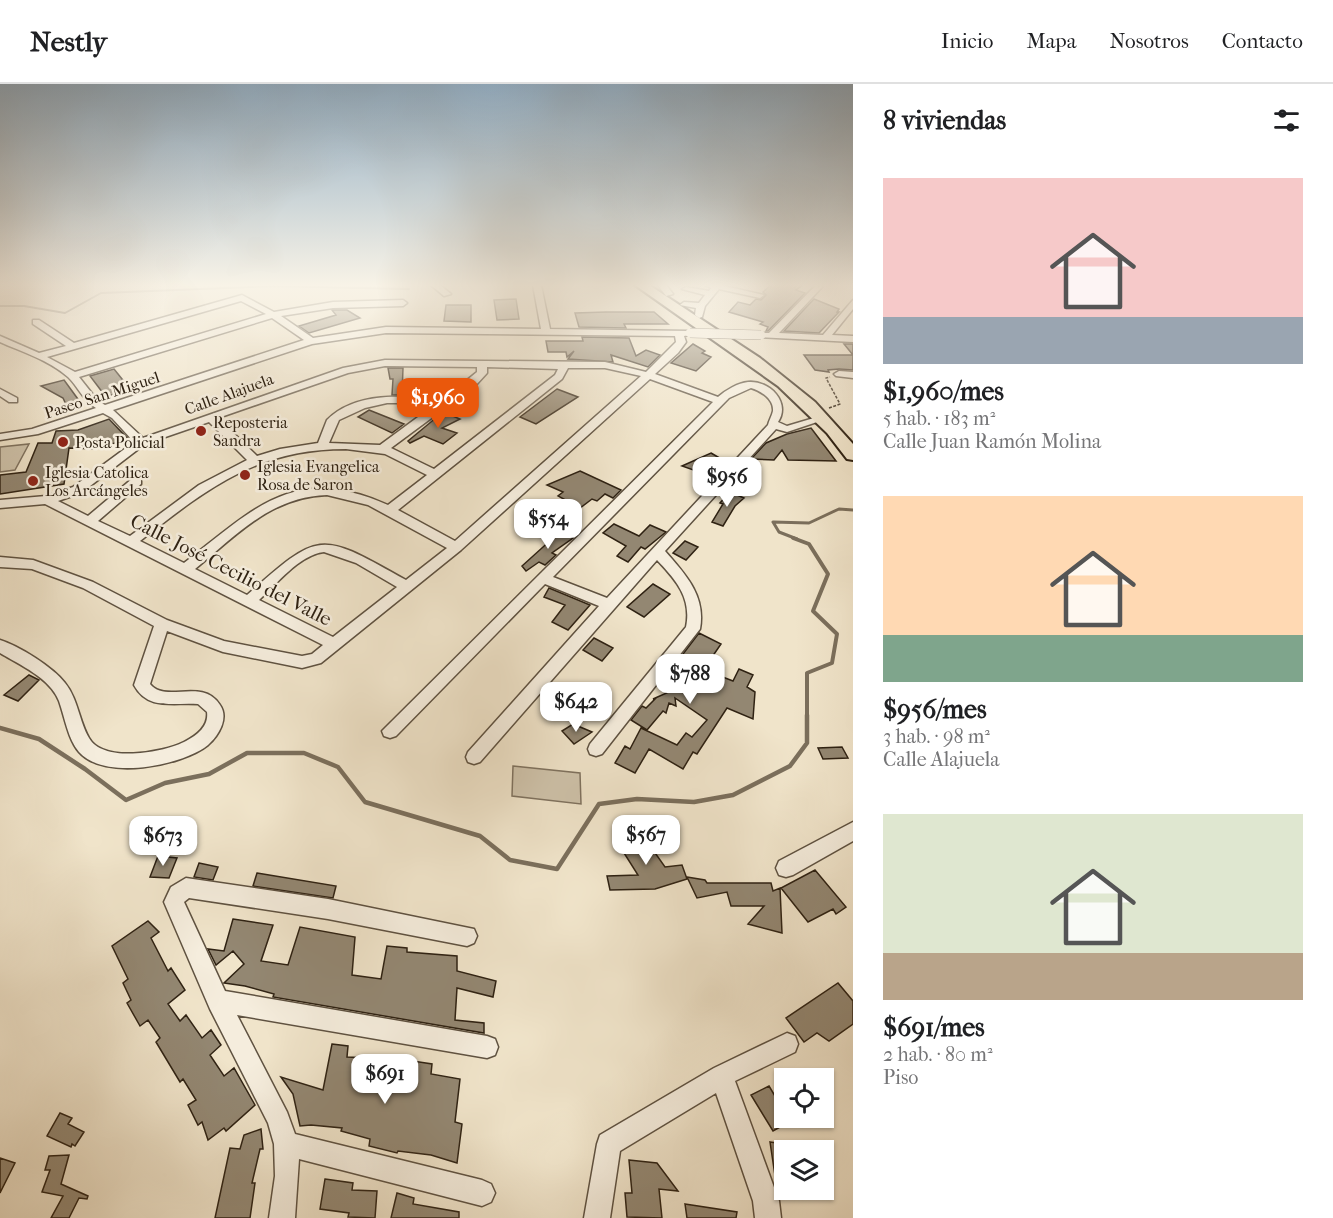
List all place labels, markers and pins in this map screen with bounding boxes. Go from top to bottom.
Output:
pin: $1,960 [389,378,487,429]
place label: Reposteria Sandra [213,413,288,450]
marker: Reposteria Sandra [194,424,208,438]
place label: Posta Policial [75,433,165,452]
marker: Posta Policial [56,435,70,449]
place label: Iglesia Evangelica Rosa de Saron [257,457,380,494]
pin: $956 [691,457,763,508]
place label: Iglesia Catolica Los Arcángeles [45,463,149,500]
marker: Iglesia Evangelica Rosa de Saron [238,468,252,482]
marker: Iglesia Catolica Los Arcángeles [26,474,40,488]
pin: $554 [512,499,584,550]
pin: $788 [654,654,726,705]
pin: $642 [540,682,612,733]
pin: $567 [610,815,682,866]
pin: $673 [127,816,199,867]
pin: $691 [349,1054,421,1105]

